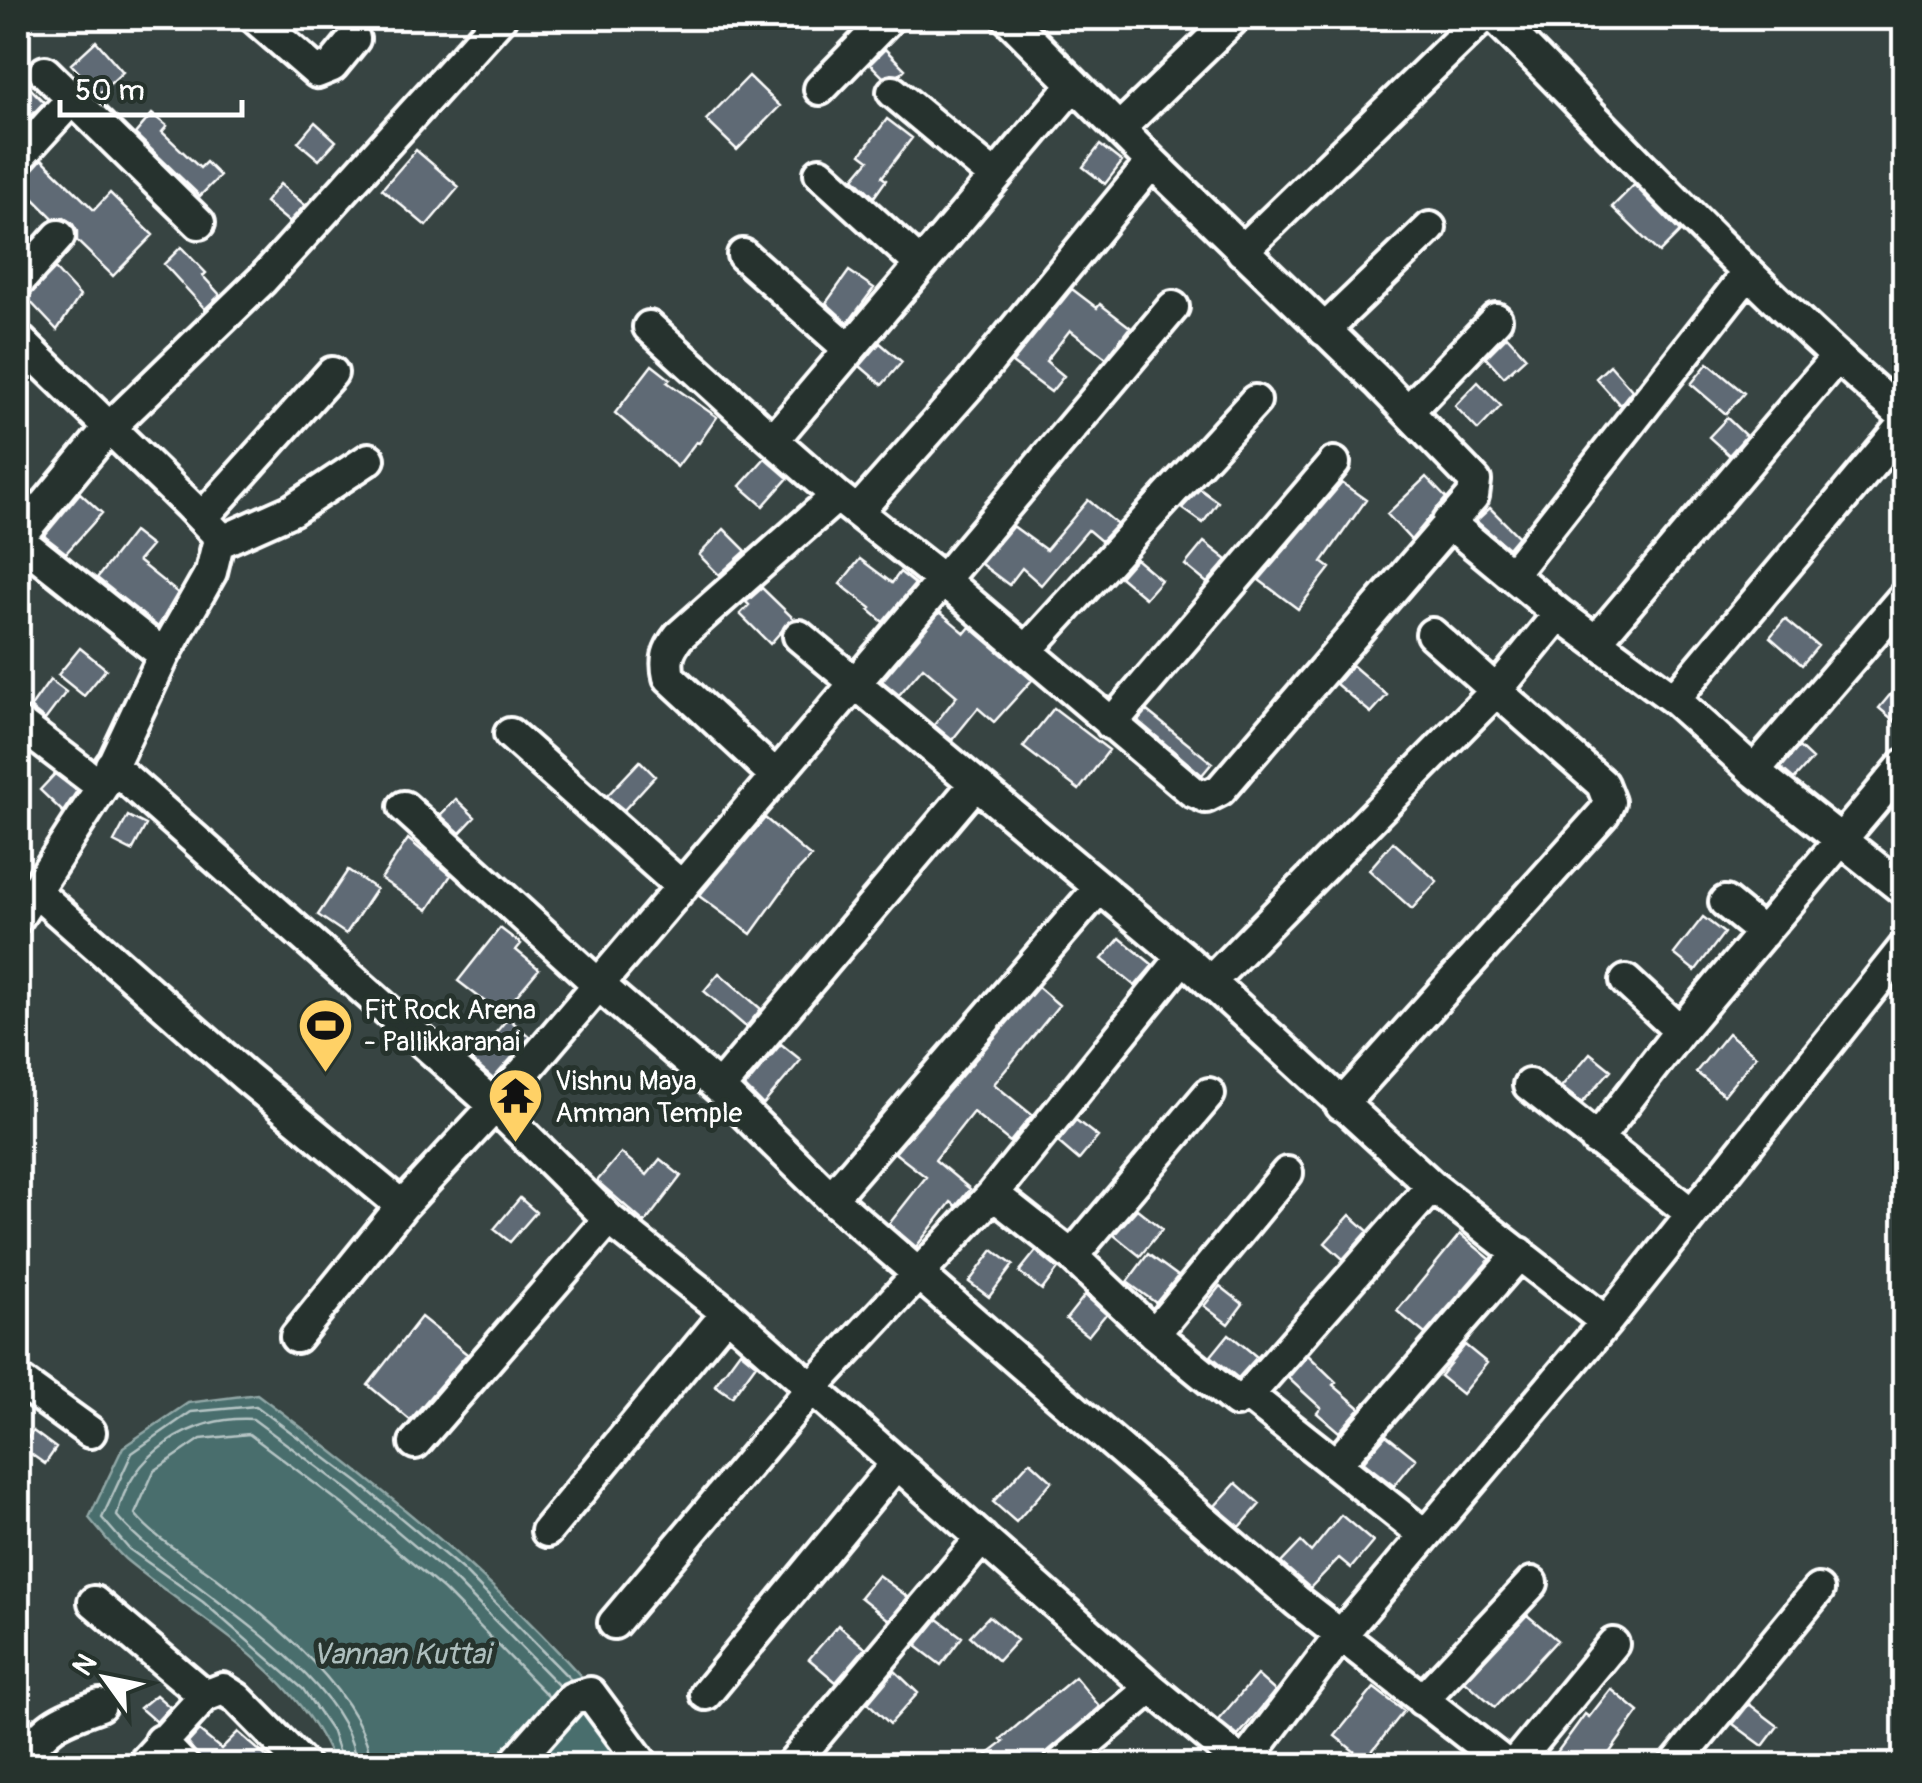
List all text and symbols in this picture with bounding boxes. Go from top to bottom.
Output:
scale bar [60,55,242,117]
text: 50 m [75,72,145,109]
place label: Fit Rock Arena - Pallikkaranai [364,993,536,1060]
sports icon: Fit Rock Arena - Pallikkaranai [295,995,355,1074]
place label: Vishnu Maya Amman Temple [555,1064,743,1131]
temple icon: Vishnu Maya Amman Temple [486,1066,546,1145]
north arrow [55,1628,155,1728]
water label: Vannan Kuttai [312,1636,495,1673]
text: N [65,1648,105,1683]

